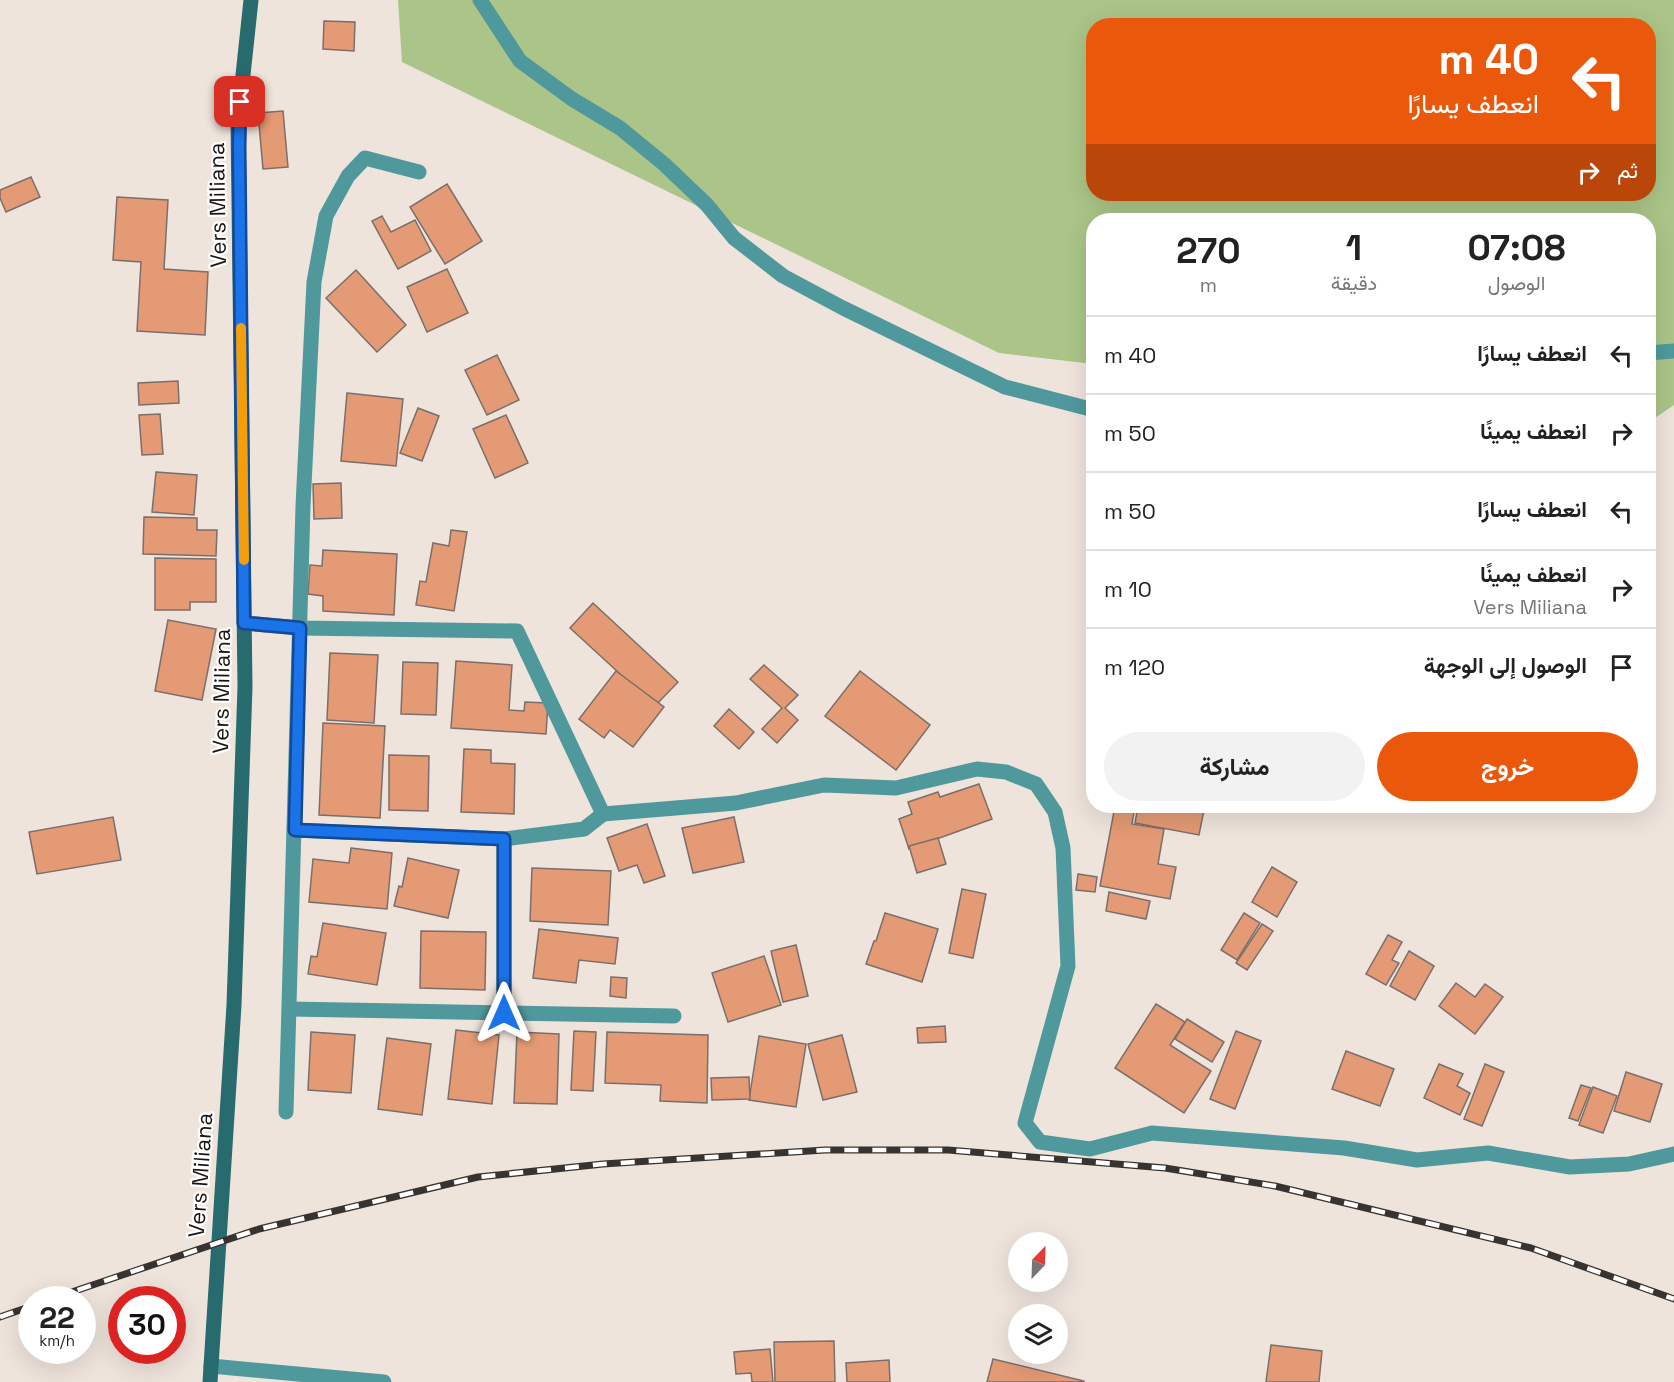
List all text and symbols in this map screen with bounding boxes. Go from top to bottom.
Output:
text: 40 m [1439,33,1539,86]
icon: left [1560,42,1638,120]
pin [214,76,265,127]
icon: arrive [223,85,256,118]
text: انعطف يسارًا [1407,86,1539,121]
street label: Vers Miliana [202,142,232,268]
icon: right [1572,156,1605,189]
text: ثم [1617,156,1638,184]
text: 1 [1346,225,1362,271]
text: 07:08 [1467,225,1566,271]
text: 270 [1176,228,1241,274]
text: دقيقة [1331,270,1377,296]
text: الوصول [1488,270,1545,296]
text: m [1200,272,1217,298]
text: انعطف يسارًا [1477,339,1587,367]
icon: left [1605,339,1638,372]
text: 40 m [1104,341,1156,369]
text: انعطف يمينًا [1480,417,1587,445]
icon: right [1605,417,1638,450]
text: 50 m [1104,419,1156,447]
text: انعطف يسارًا [1477,495,1587,523]
icon: left [1605,495,1638,528]
text: 50 m [1104,497,1156,525]
text: انعطف يمينًا [1480,560,1587,588]
icon: right [1605,573,1638,606]
text: 10 m [1104,575,1152,603]
text: Vers Miliana [1473,594,1587,620]
street label: Vers Miliana [206,628,236,754]
text: الوصول إلى الوجهة [1424,651,1587,679]
icon: arrive [1605,651,1638,684]
text: 120 m [1104,653,1165,681]
button: مشاركة [1104,732,1365,801]
button: خروج [1377,732,1638,801]
position arrow [472,981,536,1045]
street label: Vers Miliana [182,1111,218,1238]
north arrow [1008,1232,1068,1292]
map controls [1008,1232,1068,1364]
speed limit sign: 30 [108,1286,186,1364]
text: 22 [39,1298,75,1337]
button: layers [1008,1304,1068,1364]
text: km/h [39,1331,75,1350]

